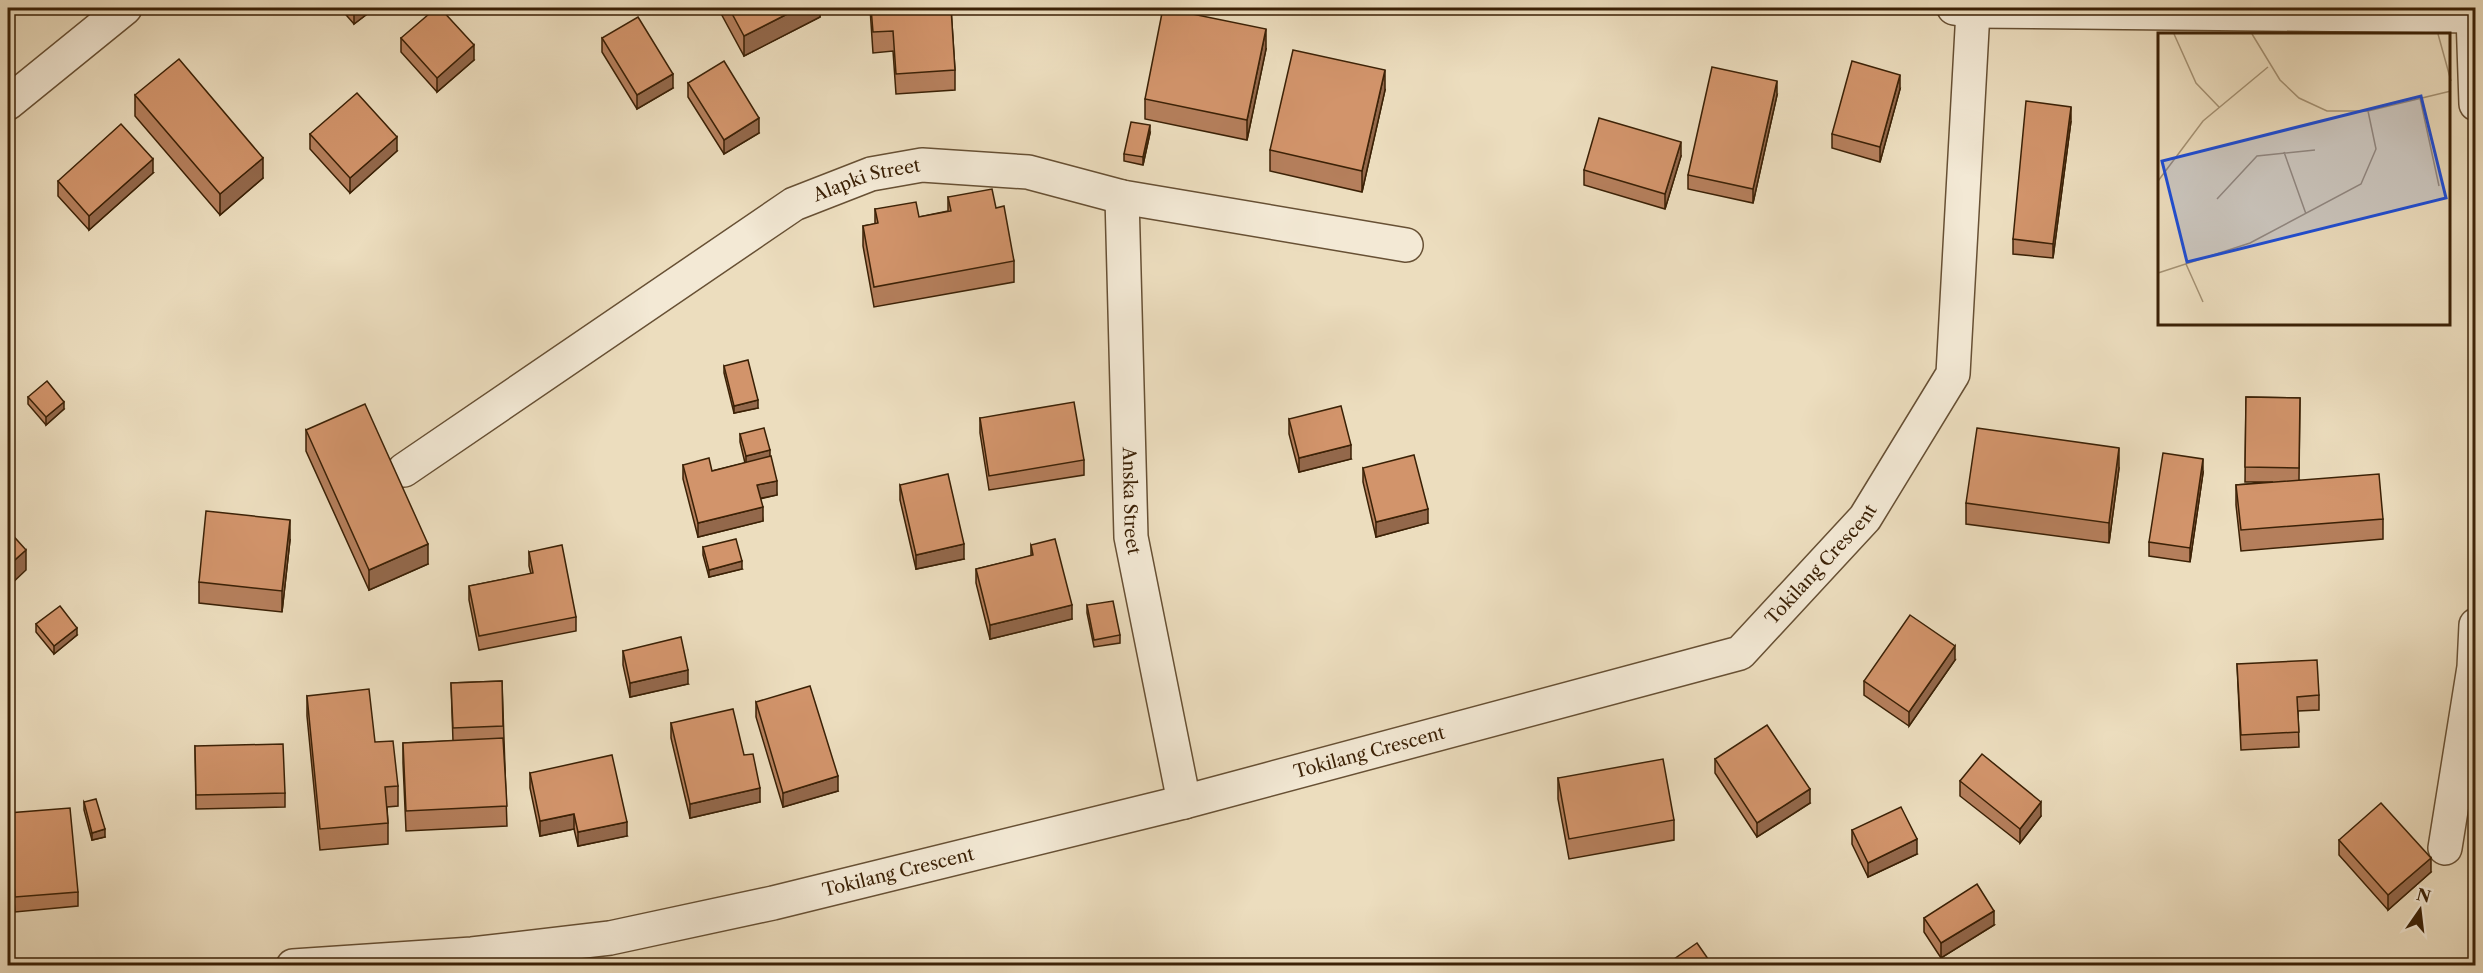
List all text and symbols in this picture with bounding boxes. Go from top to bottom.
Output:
inset map [2158,33,2450,326]
street label: Alapki Street [809,154,923,207]
street label: Anska Street [1118,446,1145,557]
street label: Tokilang Crescent [1761,500,1882,629]
street label: Tokilang Crescent [1291,721,1448,783]
street label: Tokilang Crescent [820,843,977,901]
north arrow [2390,880,2450,940]
text: N [2414,884,2433,907]

